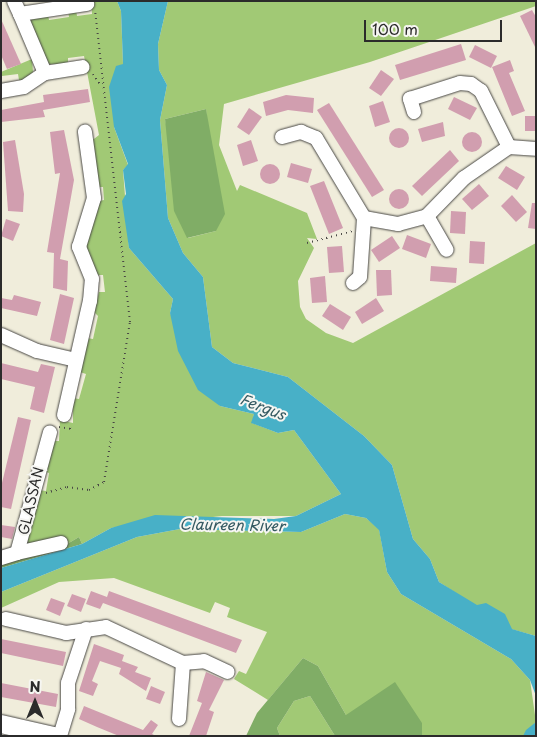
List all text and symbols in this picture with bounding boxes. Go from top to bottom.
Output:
scale bar [367,10,504,42]
text: 100 m [372,17,418,40]
water label: Fergus [238,389,288,423]
street label: GLASSAN [15,465,47,537]
water label: Claureen River [178,514,286,534]
text: N [29,676,41,697]
north arrow [10,677,60,727]

